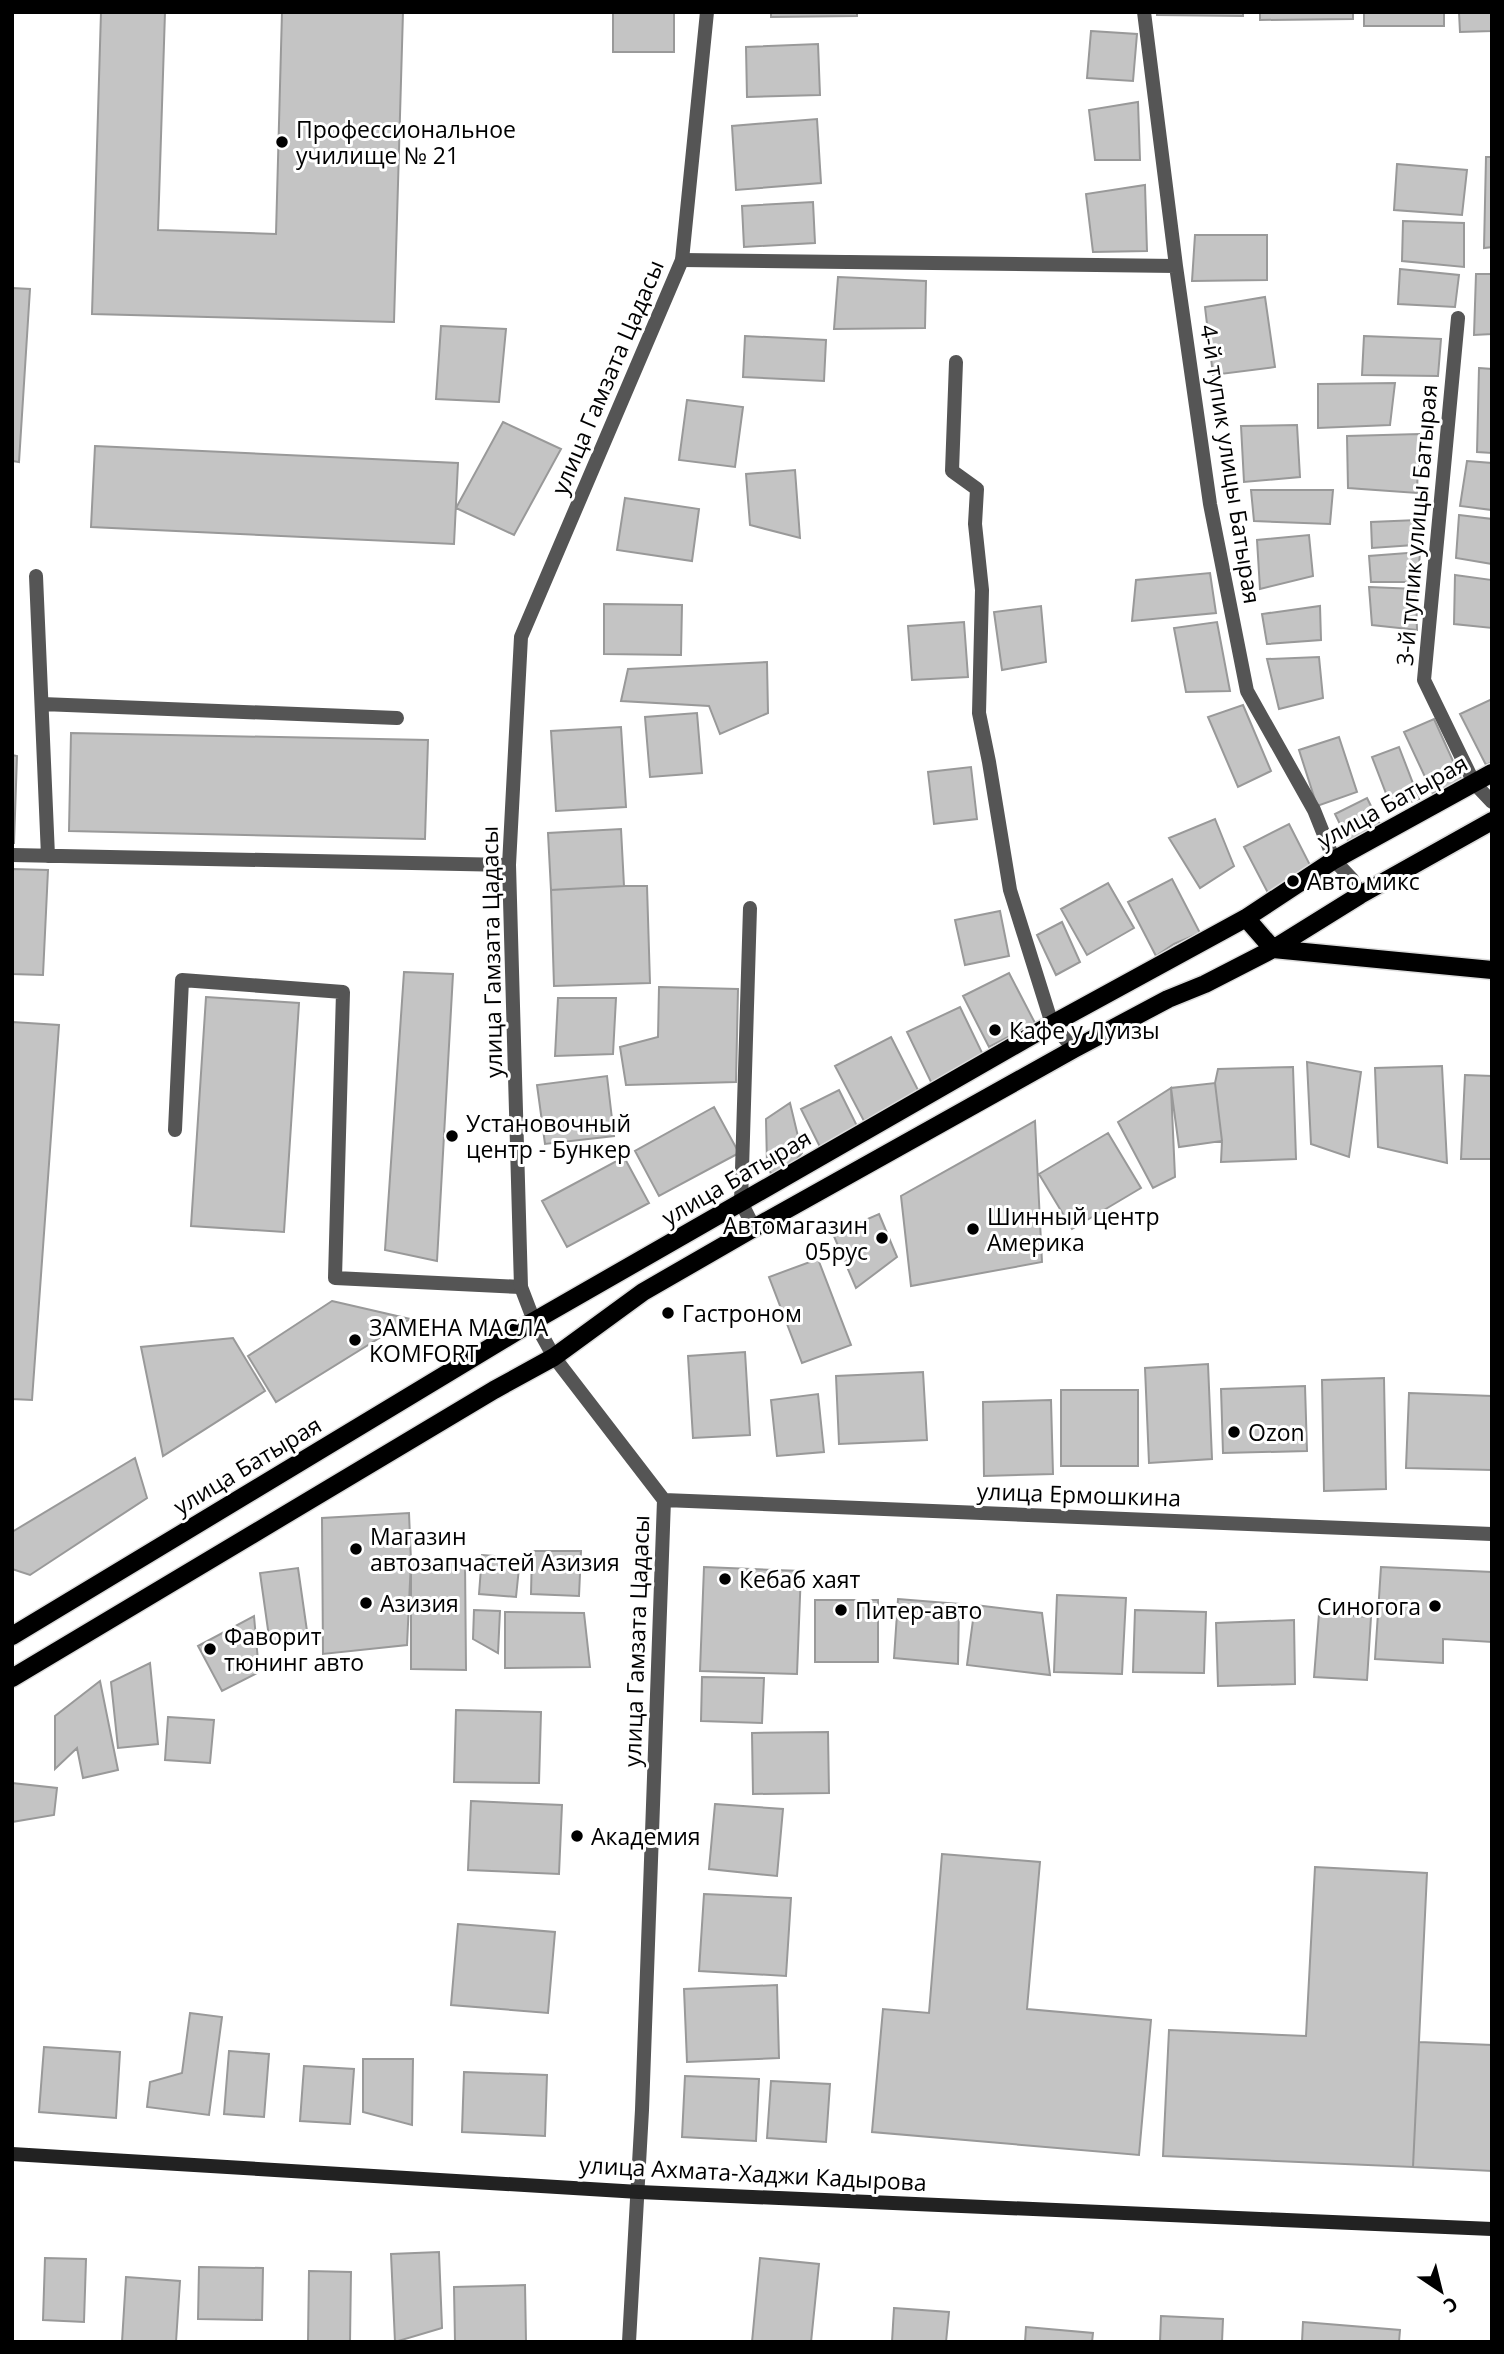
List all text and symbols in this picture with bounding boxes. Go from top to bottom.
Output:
place label: Профессиональное училище № 21 [296,113,516,171]
marker: Профессиональное училище № 21 [274,134,290,150]
street label: улица Гамзата Цадасы [543,255,671,499]
street label: 4-й тупик улицы Батырая [1193,322,1269,606]
street label: 3-й тупик улицы Батырая [1388,383,1444,667]
street label: улица Батырая [1311,746,1473,856]
street label: улица Гамзата Цадасы [473,826,509,1078]
place label: Авто микс [1307,865,1420,897]
marker: Авто микс [1285,873,1301,889]
place label: Кафе у Луизы [1009,1014,1160,1046]
marker: Кафе у Луизы [987,1022,1003,1038]
place label: Установочный центр - Бункер [466,1107,631,1165]
street label: улица Батырая [656,1121,816,1233]
marker: Установочный центр - Бункер [444,1128,460,1144]
place label: Шинный центр Америка [987,1200,1160,1258]
place label: Автомагазин 05рус [723,1209,868,1267]
marker: Шинный центр Америка [965,1221,981,1237]
marker: Автомагазин 05рус [874,1230,890,1246]
place label: Гастроном [682,1297,802,1329]
marker: Гастроном [660,1305,676,1321]
place label: ЗАМЕНА МАСЛА KOMFORT [369,1311,549,1369]
marker: ЗАМЕНА МАСЛА KOMFORT [347,1332,363,1348]
street label: улица Батырая [167,1408,327,1522]
place label: Ozon [1248,1416,1305,1448]
marker: Ozon [1226,1424,1242,1440]
street label: улица Ермошкина [976,1474,1182,1514]
street label: улица Гамзата Цадасы [616,1515,656,1767]
place label: Магазин автозапчастей Азизия [370,1520,620,1578]
marker: Магазин автозапчастей Азизия [348,1541,364,1557]
place label: Кебаб хаят [739,1563,861,1595]
marker: Кебаб хаят [717,1571,733,1587]
place label: Азизия [380,1587,459,1619]
place label: Синогога [1317,1590,1421,1622]
place label: Питер-авто [855,1594,982,1626]
marker: Азизия [358,1595,374,1611]
marker: Синогога [1427,1598,1443,1614]
marker: Питер-авто [833,1602,849,1618]
place label: Фаворит тюнинг авто [224,1620,364,1678]
marker: Фаворит тюнинг авто [202,1641,218,1657]
place label: Академия [591,1820,701,1852]
marker: Академия [569,1828,585,1844]
street label: улица Ахмата-Хаджи Кадырова [578,2148,928,2198]
north arrow [1406,2256,1476,2326]
text: С [1438,2291,1463,2319]

